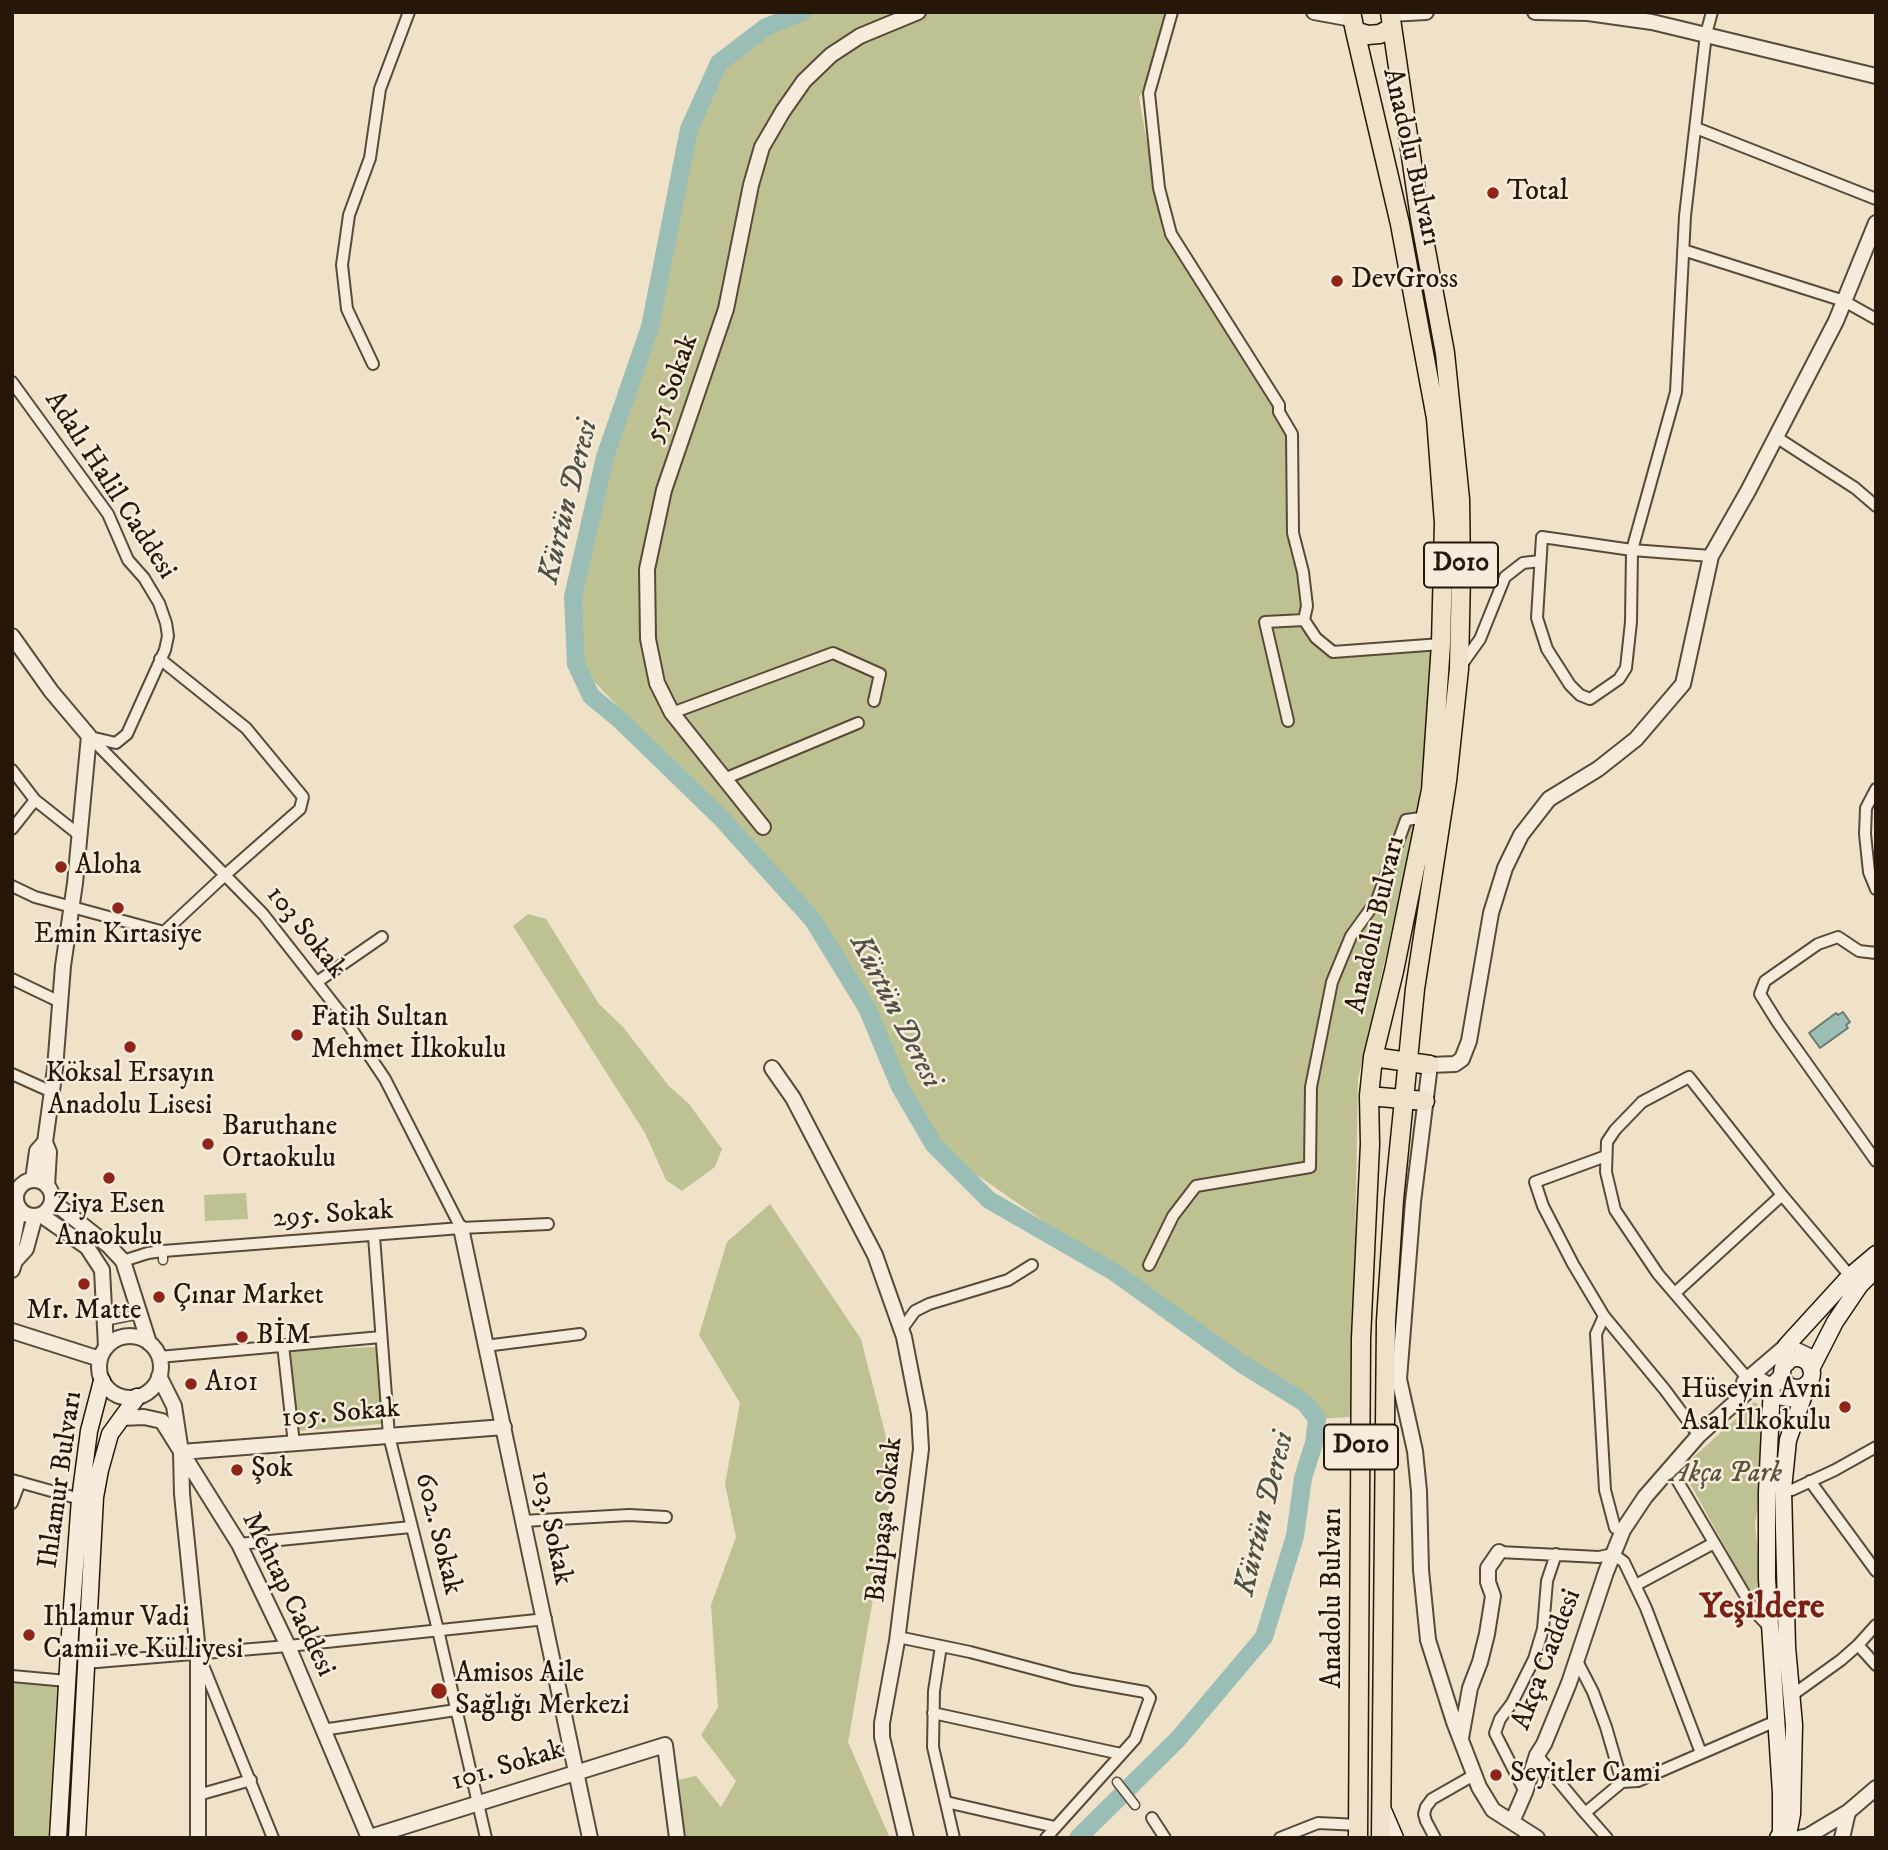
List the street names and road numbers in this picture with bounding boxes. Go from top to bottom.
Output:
street label: Anadolu Bulvarı [1373,65,1447,249]
street label: 551 Sokak [639,331,707,447]
street label: Adalı Halil Caddesi [36,386,182,586]
road number: D010 [1424,542,1498,587]
street label: Anadolu Bulvarı [1340,833,1414,1017]
street label: 103 Sokak [257,880,353,986]
street label: 295. Sokak [271,1195,395,1237]
street label: Ihlamur Bulvarı [33,1389,91,1571]
street label: 105. Sokak [280,1393,402,1437]
road number: D010 [1324,1424,1398,1470]
street label: Balipaşa Sokak [861,1436,911,1604]
street label: 103. Sokak [521,1468,579,1588]
street label: 602. Sokak [406,1470,468,1598]
street label: Mehtap Caddesi [233,1507,341,1683]
street label: Anadolu Bulvarı [1317,1508,1351,1688]
street label: Akça Caddesi [1506,1585,1590,1735]
street label: 101. Sokak [448,1734,568,1800]

